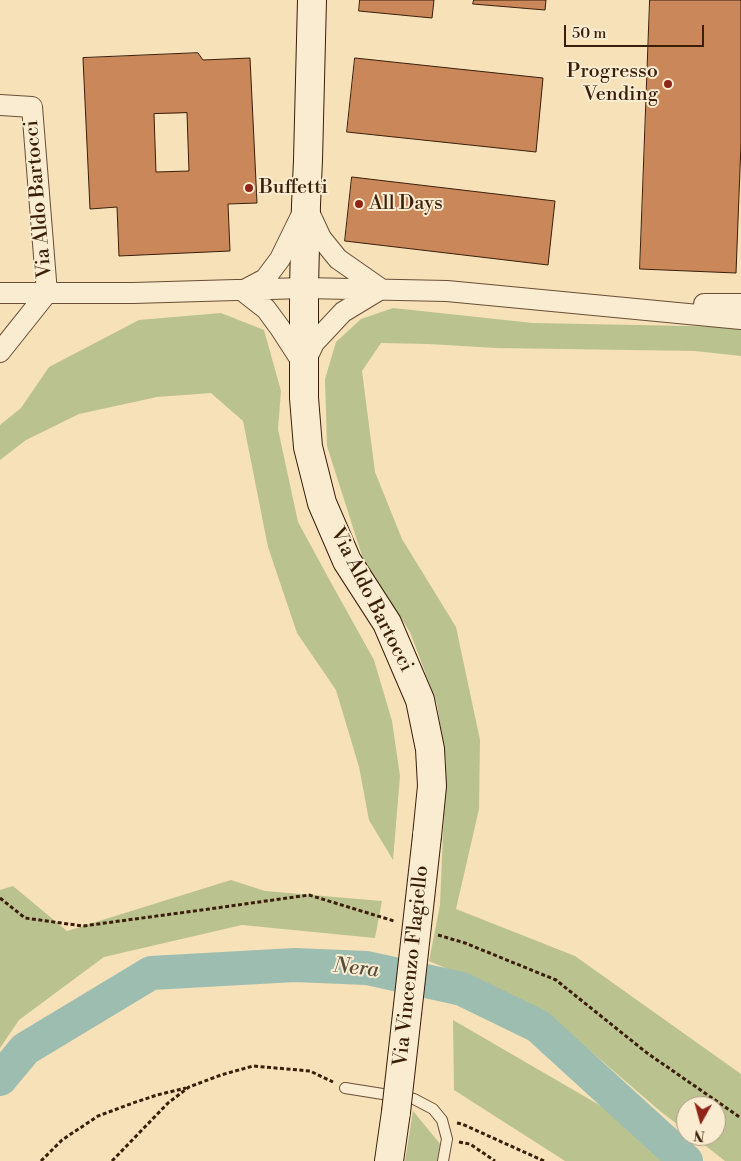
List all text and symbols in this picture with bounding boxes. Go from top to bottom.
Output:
scale bar [566,15,706,47]
text: 50 m [572,24,606,43]
place label: Progresso Vending [567,60,658,107]
marker: Progresso Vending [662,78,674,90]
street label: Via Aldo Bartocci [20,119,58,279]
place label: Buffetti [259,176,328,200]
marker: Buffetti [243,182,255,194]
place label: All Days [369,192,443,216]
marker: All Days [353,198,365,210]
street label: Via Aldo Bartocci [324,524,418,676]
street label: Via Vincenzo Flagiello [390,864,434,1068]
water label: Nera [332,954,380,984]
north arrow [676,1096,726,1146]
text: N [693,1125,706,1145]

